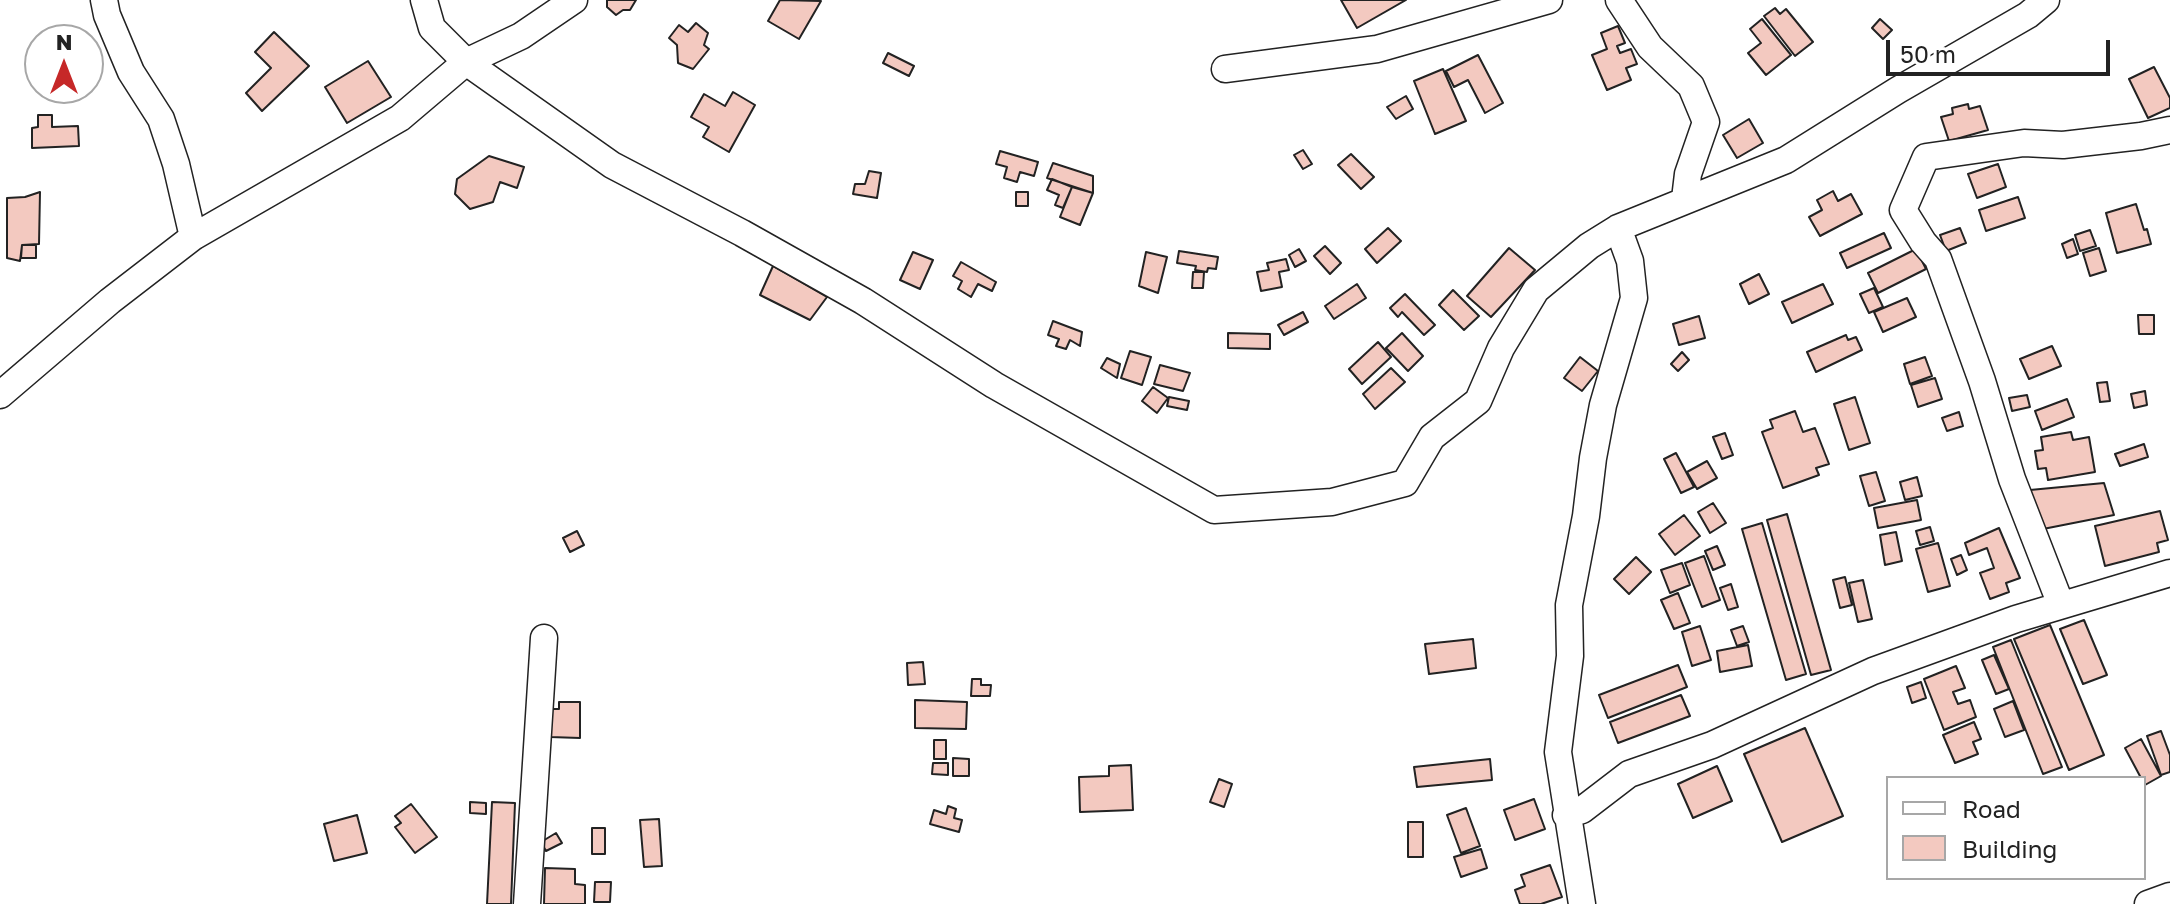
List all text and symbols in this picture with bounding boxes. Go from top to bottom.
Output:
north arrow [24,24,104,104]
scale bar [1890,24,2114,74]
text: N [56,28,72,55]
text: 50 m [1900,39,1956,68]
legend [1886,776,2146,880]
text: Road [1962,794,2021,823]
text: Building [1962,834,2057,863]

